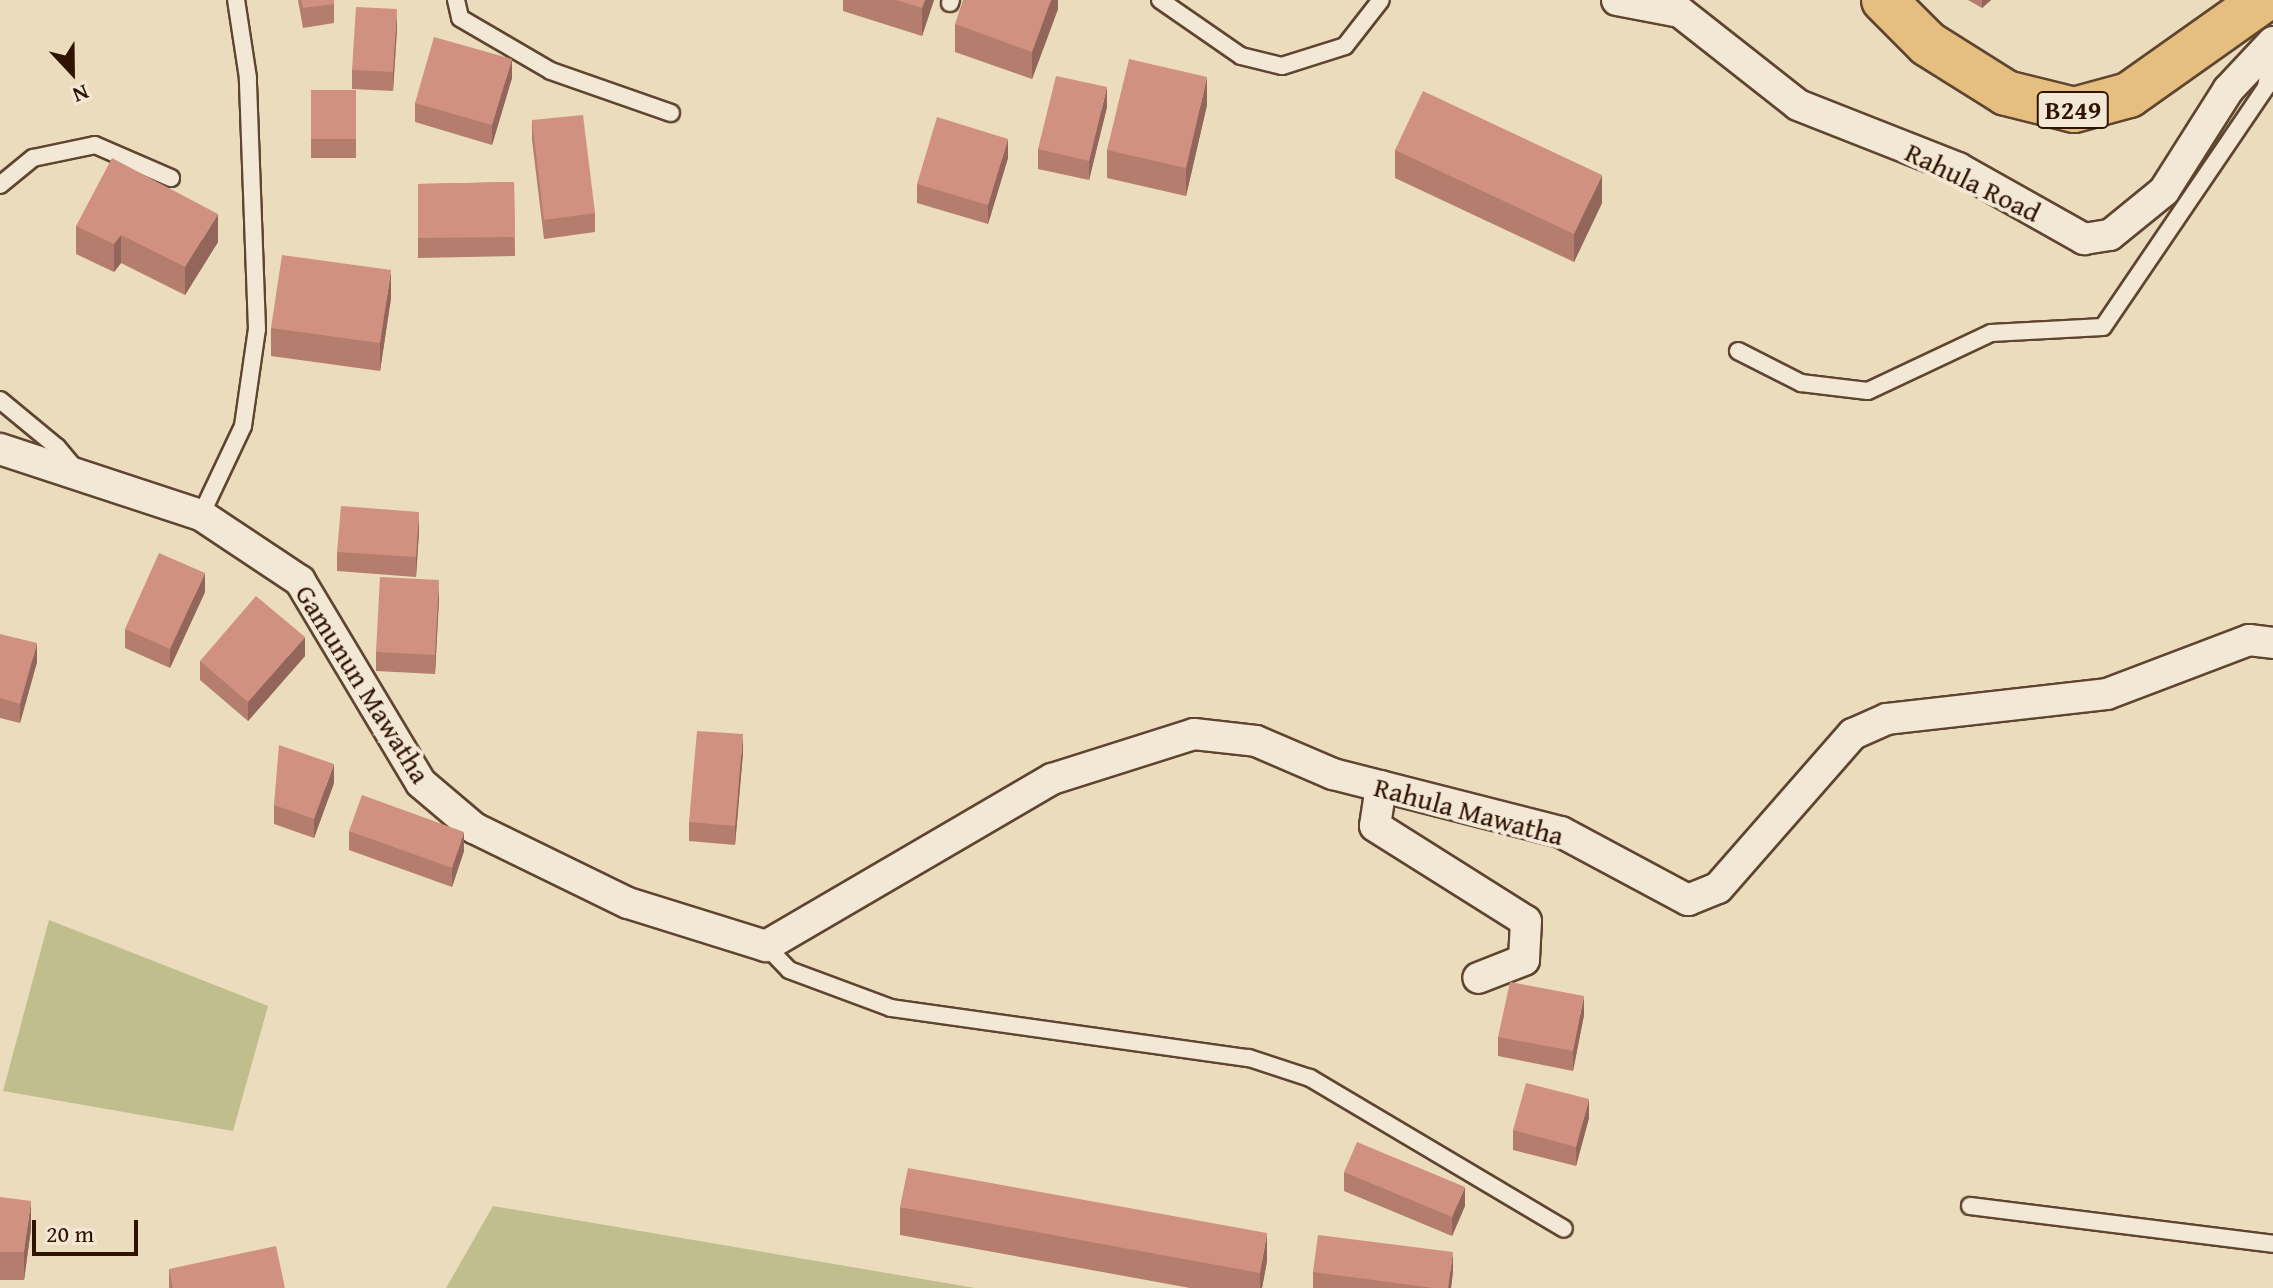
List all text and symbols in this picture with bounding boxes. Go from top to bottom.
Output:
north arrow [32,32,112,112]
text: N [68,77,94,112]
road number: B249 [2035,88,2111,132]
street label: Rahula Road [1900,135,2046,229]
street label: Gamunun Mawatha [288,578,438,790]
street label: Rahula Mawatha [1371,770,1567,852]
scale bar [36,1204,142,1254]
text: 20 m [46,1216,94,1251]

